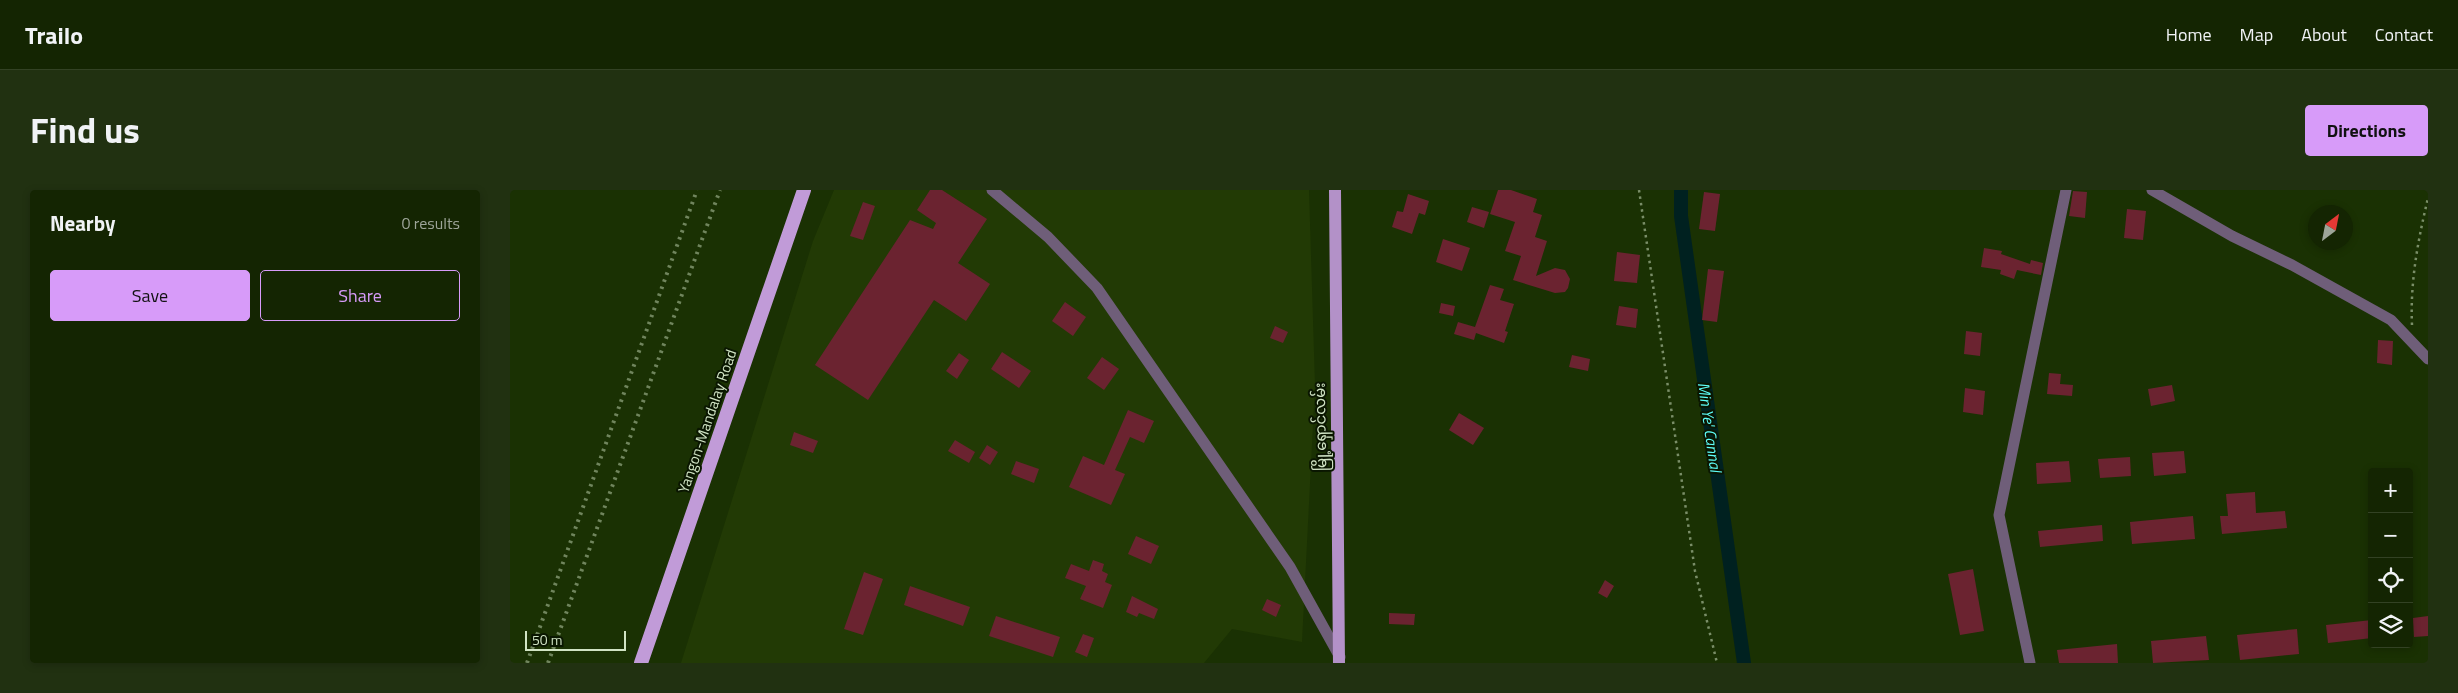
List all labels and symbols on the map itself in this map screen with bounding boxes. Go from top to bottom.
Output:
north arrow [2308,205,2353,250]
street label: Yangon-Mandalay Road [672,346,742,496]
water label: Min Ye' Cannal [1692,380,1728,475]
street label: မြို့ရှောင်လမ်း [1308,382,1333,472]
scale bar [525,628,626,651]

